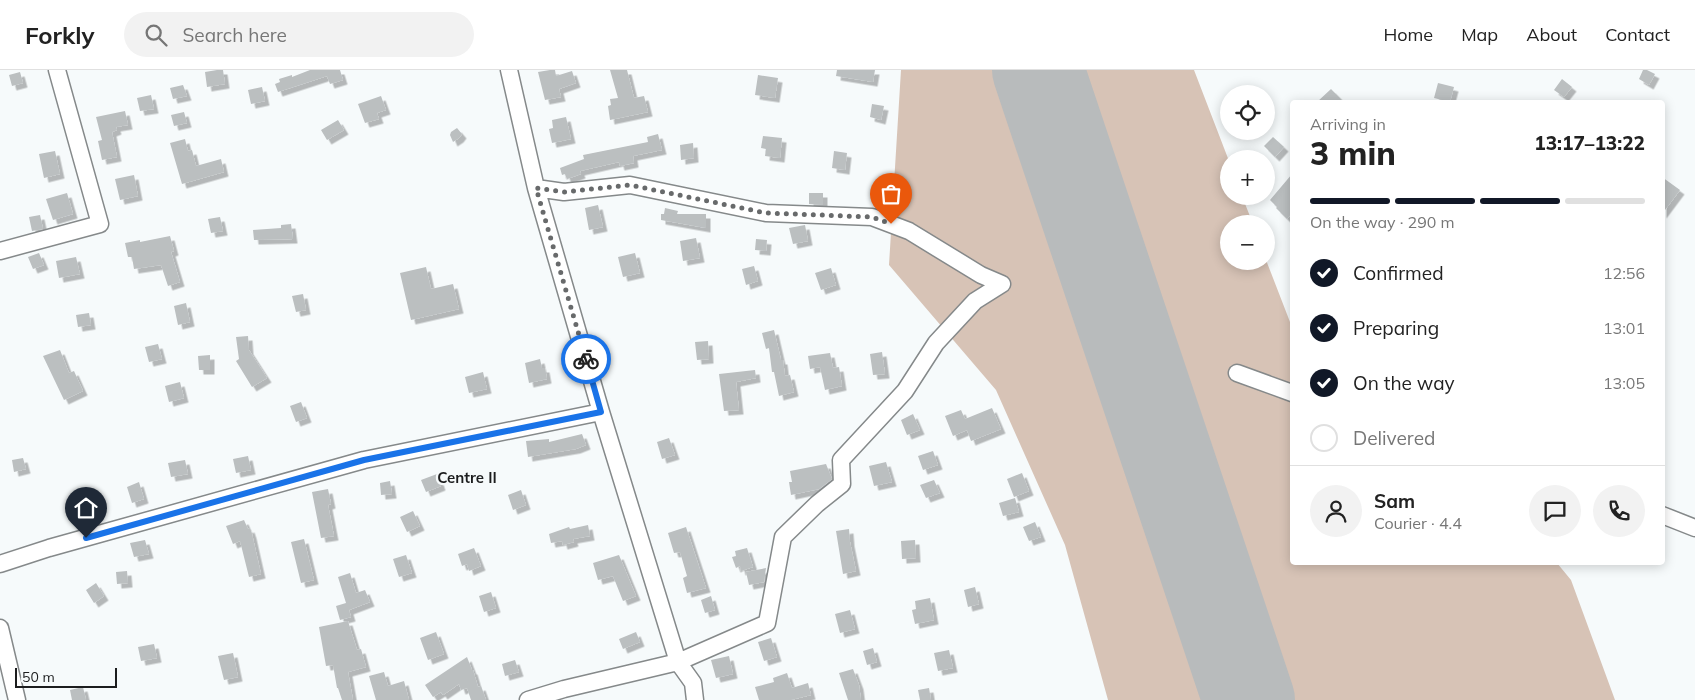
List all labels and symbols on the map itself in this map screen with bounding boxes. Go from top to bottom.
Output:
pin [870,173,912,224]
courier [561,334,611,384]
district label: Centre II [437,468,497,487]
pin [65,487,107,538]
scale bar [15,665,118,688]

